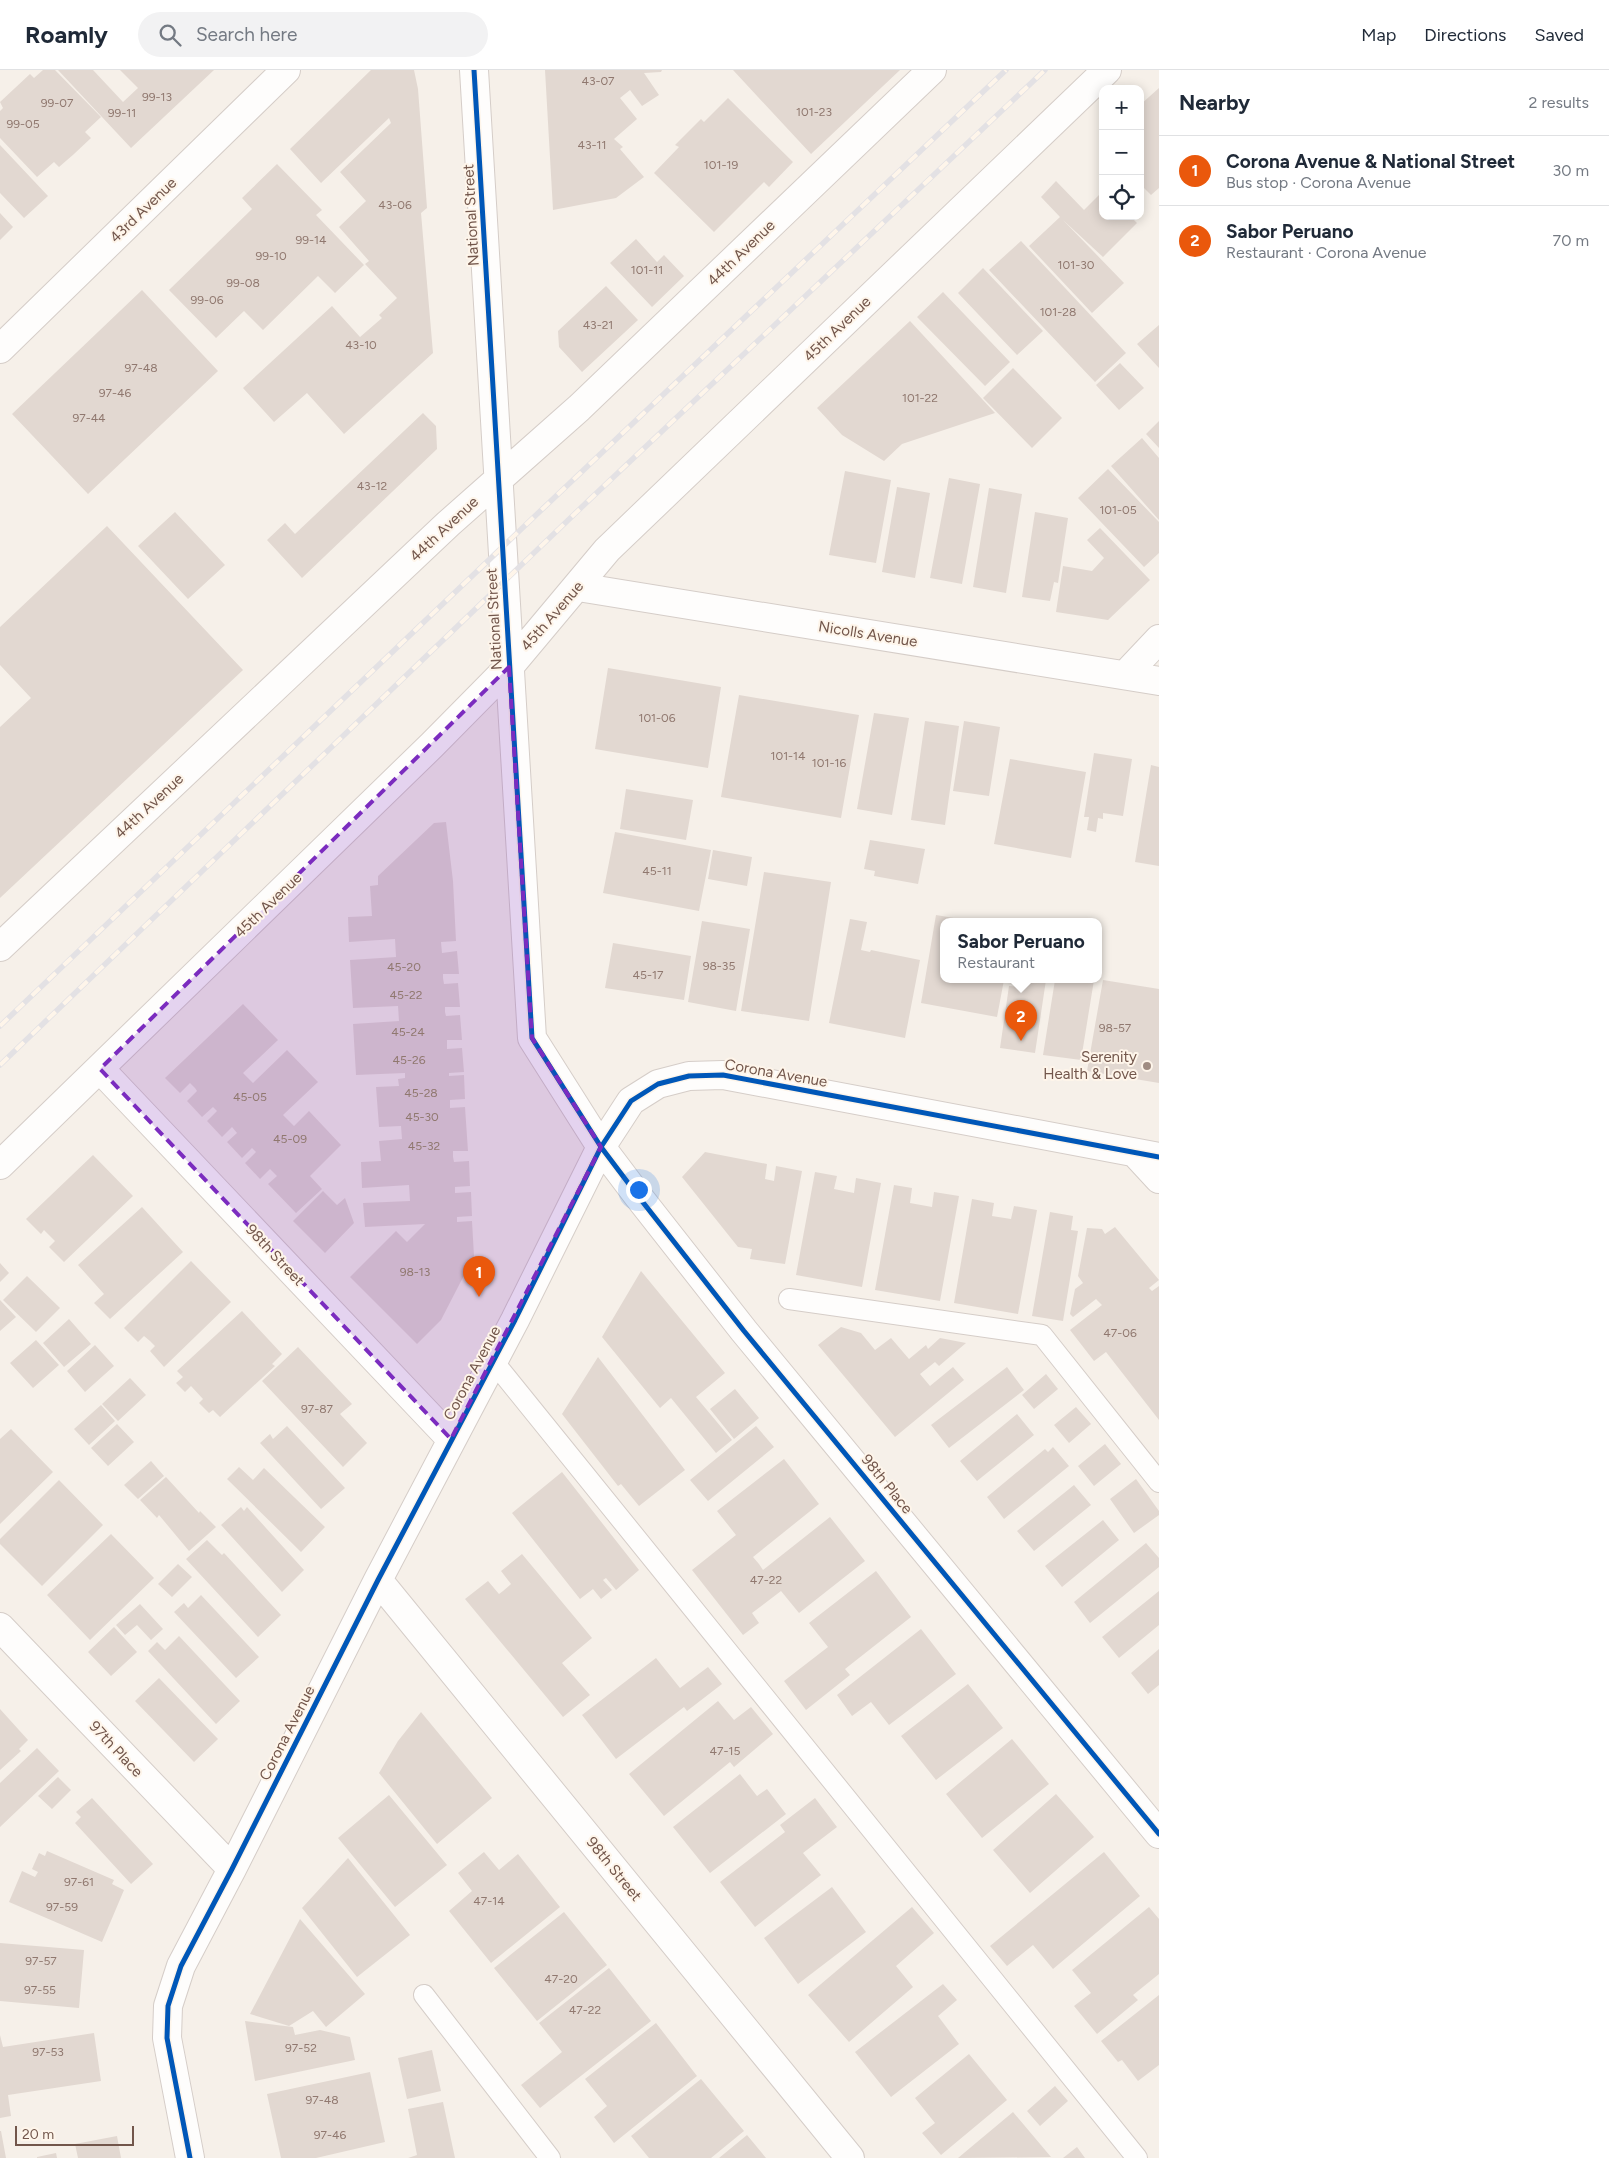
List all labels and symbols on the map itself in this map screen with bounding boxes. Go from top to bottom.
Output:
house number: 43-07 [581,74,615,88]
house number: 99-13 [142,90,172,104]
house number: 99-07 [41,96,74,110]
house number: 101-23 [796,105,832,119]
house number: 99-11 [108,106,136,120]
house number: 99-05 [6,117,40,131]
house number: 43-11 [578,138,606,152]
house number: 101-19 [704,158,738,172]
street label: National Street [459,163,483,266]
street label: 43rd Avenue [106,174,180,246]
house number: 43-06 [378,198,412,212]
street label: 44th Avenue [703,216,779,290]
house number: 99-14 [296,233,327,247]
house number: 99-10 [255,249,287,263]
house number: 101-30 [1058,258,1095,272]
house number: 101-11 [631,263,663,277]
house number: 99-08 [226,276,260,290]
house number: 99-06 [190,293,224,307]
street label: 45th Avenue [800,293,874,365]
house number: 101-28 [1040,305,1076,319]
house number: 43-21 [583,318,613,332]
house number: 43-10 [345,338,377,352]
house number: 97-48 [124,361,158,375]
house number: 97-46 [99,386,131,400]
house number: 101-22 [902,391,938,405]
house number: 97-44 [72,411,106,425]
house number: 43-12 [357,479,387,493]
street label: 44th Avenue [406,493,482,565]
house number: 101-05 [1099,503,1137,517]
street label: National Street [482,567,506,670]
street label: 45th Avenue [517,577,587,655]
street label: Nicolls Avenue [817,617,919,651]
house number: 101-06 [638,711,676,725]
house number: 101-14 [770,749,806,763]
house number: 101-16 [812,756,846,770]
street label: 44th Avenue [111,770,187,842]
house number: 45-11 [642,864,672,878]
street label: 45th Avenue [231,869,305,941]
house number: 98-35 [703,959,735,973]
house number: 45-20 [387,960,421,974]
house number: 45-17 [633,968,664,982]
house number: 45-22 [390,988,422,1002]
pin: 2 [1005,1000,1037,1041]
house number: 98-57 [1099,1021,1132,1035]
house number: 45-24 [391,1025,425,1039]
place label: Serenity Health & Love [1043,1048,1137,1083]
house number: 45-26 [393,1053,426,1067]
street label: Corona Avenue [723,1055,829,1091]
marker: Serenity Health & Love [1141,1060,1153,1072]
house number: 45-28 [404,1086,438,1100]
house number: 45-05 [233,1090,267,1104]
house number: 45-30 [405,1110,439,1124]
house number: 45-09 [273,1132,307,1146]
house number: 45-32 [408,1139,440,1153]
your location [626,1177,652,1203]
street label: 98th Street [242,1221,308,1290]
pin: 1 [463,1256,495,1297]
house number: 98-13 [400,1265,430,1279]
street label: Corona Avenue [440,1323,504,1423]
house number: 47-06 [1103,1326,1137,1340]
house number: 97-87 [301,1402,334,1416]
street label: 98th Place [858,1451,916,1517]
house number: 47-22 [750,1573,782,1587]
street label: Corona Avenue [255,1683,319,1783]
street label: 97th Place [85,1717,147,1781]
house number: 47-15 [710,1744,740,1758]
street label: 98th Street [583,1833,646,1905]
house number: 97-61 [64,1875,94,1889]
house number: 47-14 [473,1894,505,1908]
house number: 97-59 [46,1900,78,1914]
house number: 97-57 [25,1954,57,1968]
house number: 47-20 [544,1972,578,1986]
house number: 97-55 [24,1983,56,1997]
house number: 47-22 [569,2003,601,2017]
house number: 97-52 [285,2041,317,2055]
house number: 97-53 [32,2045,64,2059]
house number: 97-48 [305,2093,339,2107]
scale bar [15,2123,134,2146]
house number: 97-46 [314,2128,346,2142]

